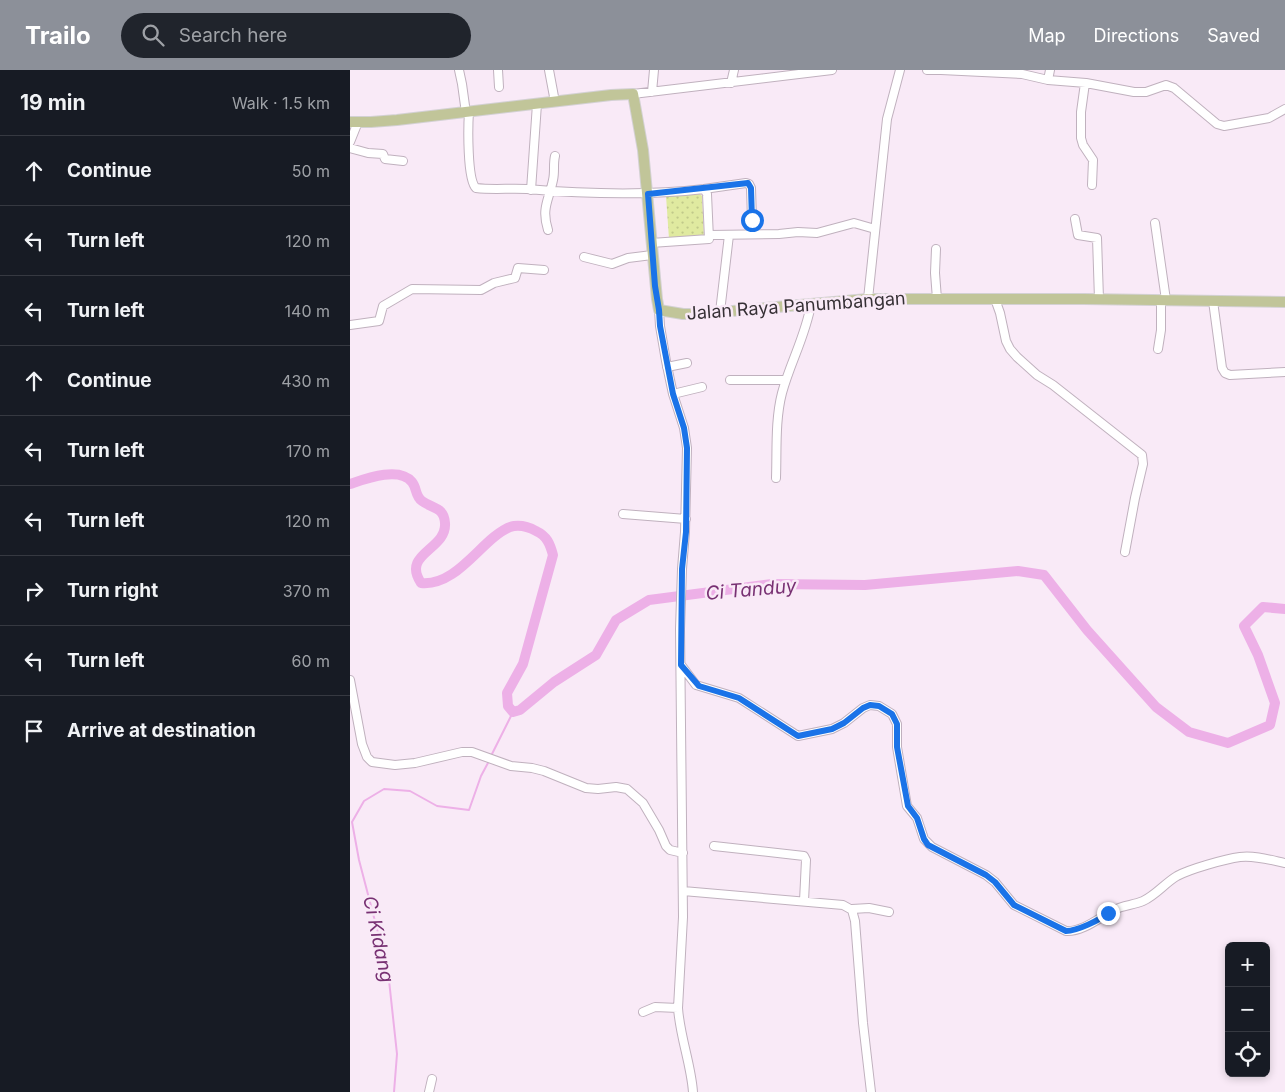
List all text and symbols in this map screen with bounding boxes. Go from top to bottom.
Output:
search box [121,13,471,58]
text: Trailo [25,21,91,50]
icon: search [139,21,167,49]
text: Search here [179,24,287,47]
text: Map [1028,25,1066,46]
text: Directions [1094,25,1179,46]
text: Saved [1207,25,1260,46]
text: 19 min [20,90,86,115]
text: Walk · 1.5 km [232,93,330,113]
icon: ahead [20,157,48,185]
text: Continue [67,159,152,182]
text: 50 m [292,161,330,181]
route start [741,209,764,232]
icon: left [20,227,48,255]
text: Turn left [67,229,145,252]
text: 120 m [285,231,330,251]
street label: Jalan Raya Panumbangan [686,287,906,324]
icon: left [20,297,48,325]
text: Turn left [67,299,145,322]
text: 140 m [285,301,330,321]
icon: ahead [20,367,48,395]
text: Continue [67,369,152,392]
text: 430 m [281,371,330,391]
icon: left [20,437,48,465]
text: Turn left [67,439,145,462]
text: 170 m [286,441,330,461]
icon: left [20,507,48,535]
text: Turn left [67,509,145,532]
text: 120 m [285,511,330,531]
water label: Ci Tanduy [705,574,799,605]
icon: right [20,577,48,605]
text: Turn right [67,579,158,602]
text: 370 m [283,581,330,601]
icon: left [20,647,48,675]
text: Turn left [67,649,145,672]
text: 60 m [291,651,330,671]
icon: arrive [20,717,48,745]
text: Arrive at destination [67,719,256,742]
water label: Ci Kidang [358,894,399,985]
route end [1097,902,1120,925]
map controls [1225,942,1270,1077]
button: + [1225,942,1270,987]
button: − [1225,987,1270,1032]
button: locate [1225,1032,1270,1077]

